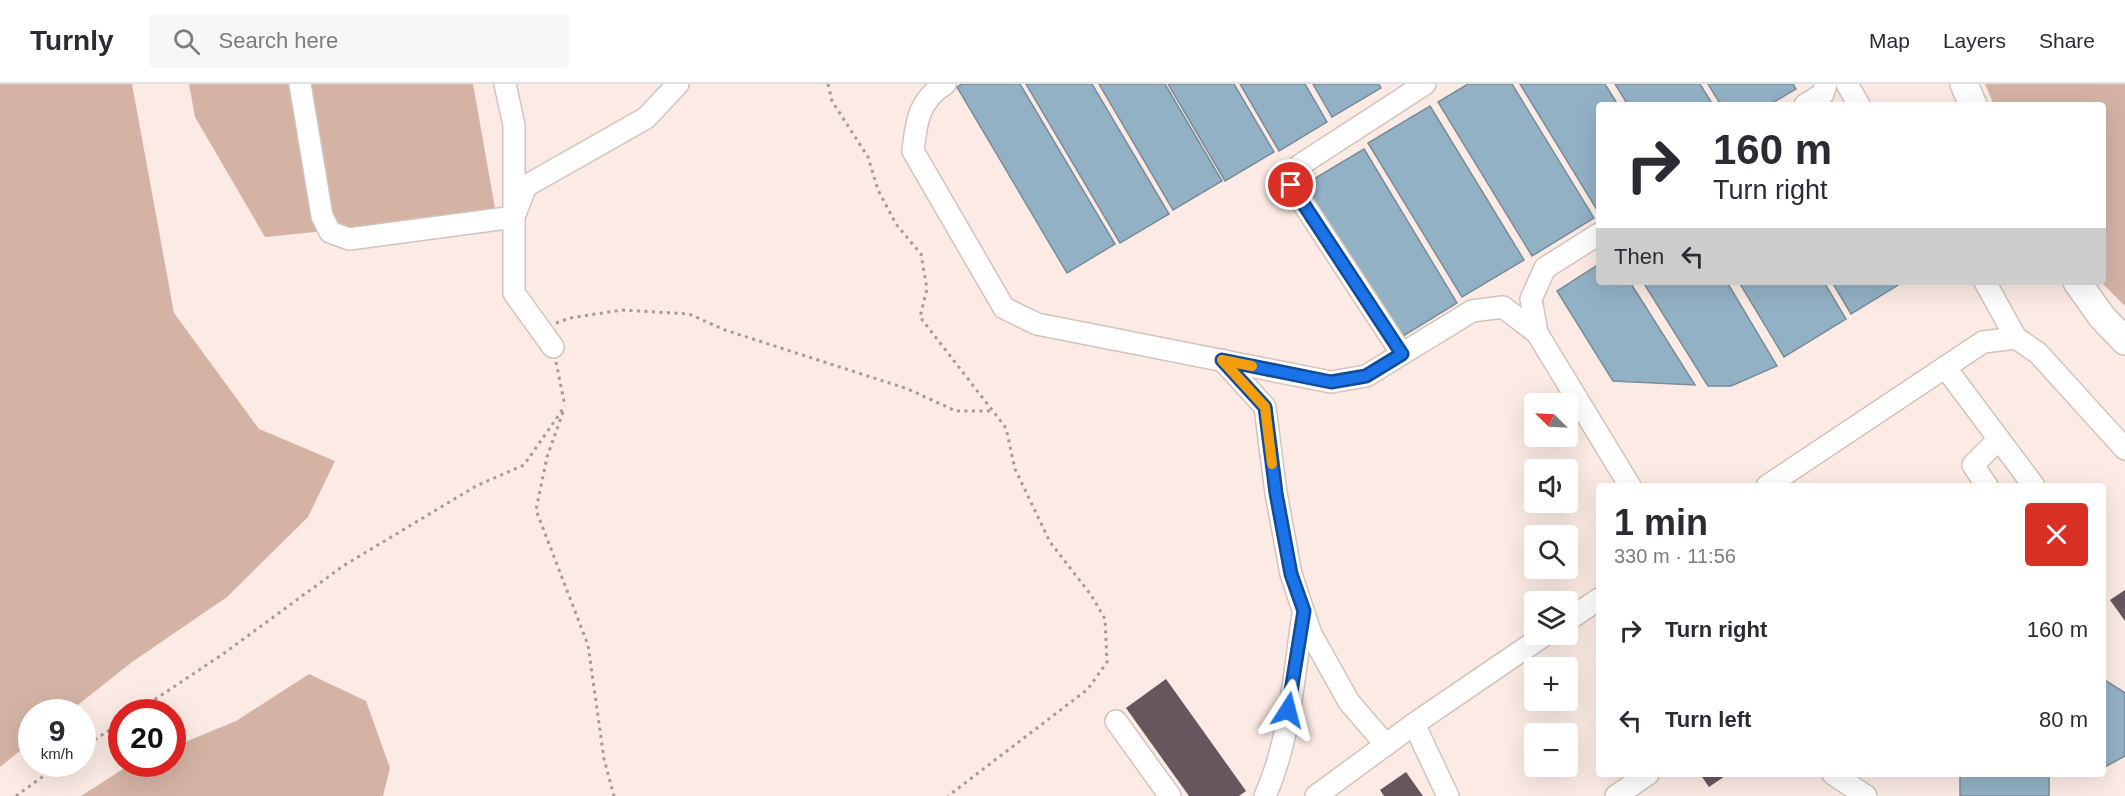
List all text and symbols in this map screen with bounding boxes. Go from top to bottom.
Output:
search box [149,14,569,68]
text: Turnly [30,25,113,56]
icon: search [170,25,203,58]
text: Search here [218,28,338,53]
text: Map [1869,29,1910,52]
text: Layers [1943,29,2006,52]
text: Share [2039,29,2095,52]
icon: right [1614,126,1692,204]
text: 160 m [1713,126,1832,173]
pin [1265,159,1316,210]
icon: arrive [1274,168,1307,201]
text: Turn right [1713,175,1828,205]
icon: left [1676,240,1709,273]
text: Then [1614,244,1664,269]
north arrow [1524,393,1578,447]
map controls [1524,393,1578,777]
button: sound [1524,459,1578,513]
text: 1 min [1614,502,1708,543]
button: close [2025,503,2088,566]
button: search [1524,525,1578,579]
text: 330 m · 11:56 [1614,545,1736,567]
button: layers [1524,591,1578,645]
icon: right [1614,614,1647,647]
text: Turn right [1665,617,1767,642]
text: 160 m [2027,617,2088,642]
button: + [1524,657,1578,711]
position arrow [1256,678,1320,742]
speed limit sign: 20 [108,699,186,777]
icon: left [1614,704,1647,737]
text: Turn left [1665,707,1751,732]
text: 80 m [2039,707,2088,732]
text: 9 [49,714,65,747]
button: − [1524,723,1578,777]
text: km/h [41,745,73,762]

